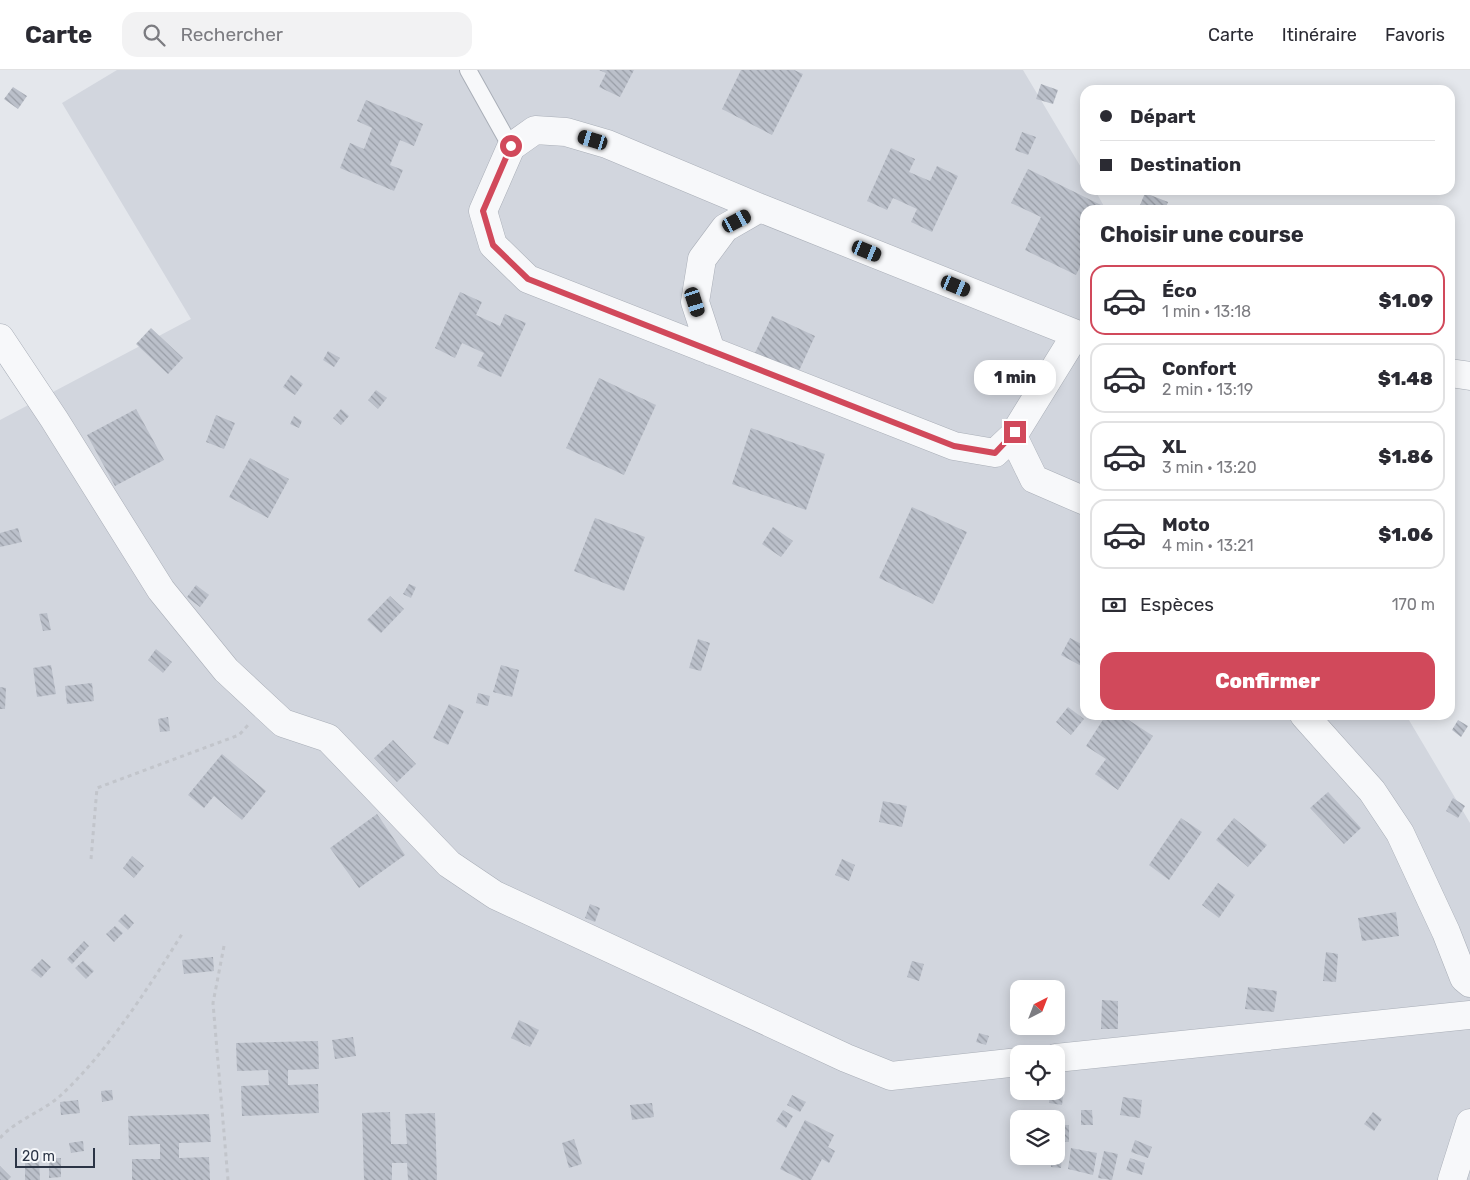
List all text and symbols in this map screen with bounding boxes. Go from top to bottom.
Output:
search box [122,12,472,57]
text: Carte [25,21,92,49]
icon: search [140,21,168,49]
text: Rechercher [180,23,283,46]
text: Carte [1208,24,1254,46]
text: Itinéraire [1282,24,1357,46]
text: Favoris [1385,24,1445,46]
text: Départ [1130,105,1196,128]
car [576,128,609,152]
route start [500,135,522,157]
text: Destination [1130,153,1241,176]
car [720,207,753,235]
text: Choisir une course [1100,221,1304,248]
car [850,238,883,264]
car [939,273,972,299]
icon: car [1102,278,1147,323]
text: Éco [1162,279,1197,302]
car [683,285,706,319]
text: $1.09 [1378,289,1433,312]
text: 1 min · 13:18 [1162,302,1251,321]
icon: car [1102,356,1147,401]
text: Confort [1162,357,1236,380]
callout: 1 min [974,360,1056,394]
text: $1.48 [1378,367,1433,390]
text: 1 min [994,368,1036,387]
text: 2 min · 13:19 [1162,380,1253,399]
route end [1004,421,1026,443]
icon: car [1102,434,1147,479]
text: XL [1162,435,1186,458]
text: $1.86 [1378,445,1433,468]
text: 3 min · 13:20 [1162,458,1257,477]
icon: car [1102,512,1147,557]
text: Moto [1162,513,1210,536]
text: $1.06 [1378,523,1433,546]
text: 4 min · 13:21 [1162,536,1254,555]
icon: cash [1100,591,1128,619]
text: Espèces [1140,593,1214,616]
text: 170 m [1392,595,1435,614]
button: Confirmer [1100,652,1435,710]
north arrow [1010,980,1065,1035]
map controls [1010,980,1065,1165]
button: locate [1010,1045,1065,1100]
button: layers [1010,1110,1065,1165]
scale bar [15,1145,95,1168]
text: 20 m [22,1148,55,1165]

